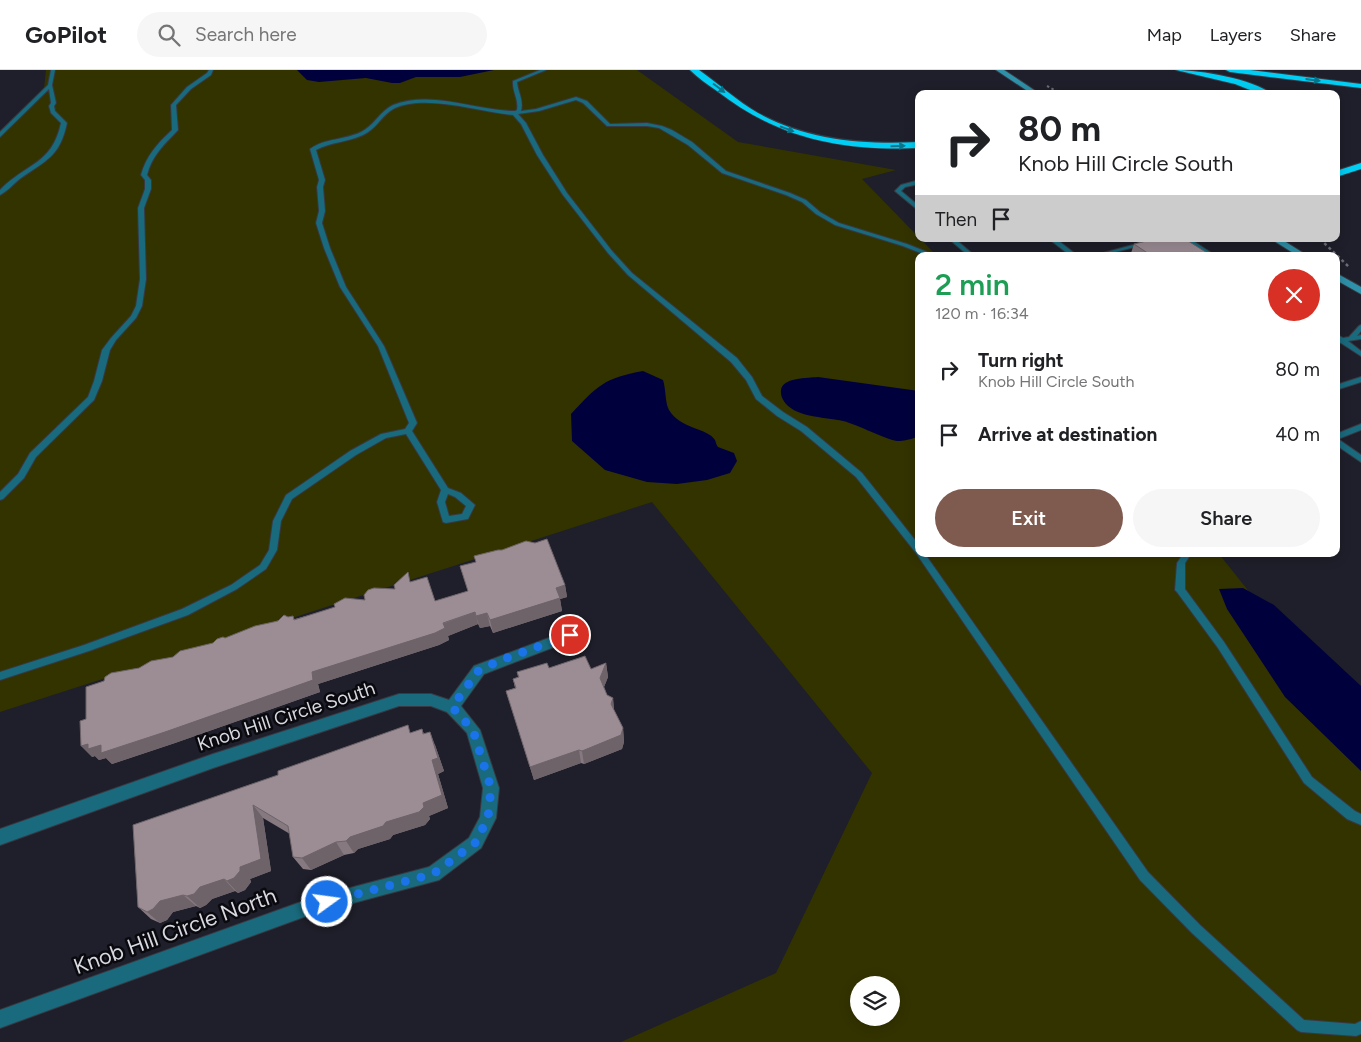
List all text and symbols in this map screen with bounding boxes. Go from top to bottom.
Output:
search box [137,12,487,57]
text: GoPilot [25,20,107,49]
icon: search [155,21,183,49]
text: Search here [195,23,297,46]
text: Map [1147,24,1182,46]
text: Layers [1210,24,1262,46]
text: Share [1290,24,1336,46]
one-way arrow [1306,76,1322,84]
one-way arrow [712,83,726,93]
text: 80 m [1018,108,1101,150]
icon: right [935,110,1000,175]
one-way arrow [780,125,795,133]
one-way arrow [890,141,906,149]
text: Knob Hill Circle South [1018,150,1233,177]
icon: arrive [987,205,1015,233]
text: Then [935,208,977,231]
text: 2 min [935,266,1010,303]
button: close [1268,269,1320,321]
text: 120 m · 16:34 [935,304,1029,323]
text: Turn right [978,349,1064,372]
icon: right [935,356,963,384]
text: 80 m [1275,358,1320,381]
text: Knob Hill Circle South [978,372,1135,391]
icon: arrive [935,421,963,449]
text: Arrive at destination [978,423,1157,446]
text: 40 m [1275,423,1320,446]
button: Exit [935,489,1123,547]
button: Share [1133,489,1320,547]
pin [549,614,591,656]
icon: arrive [556,621,584,649]
street label: Knob Hill Circle South [194,676,378,756]
position arrow [300,875,352,927]
street label: Knob Hill Circle North [70,882,280,980]
map controls [850,976,900,1026]
button: layers [850,976,900,1026]

